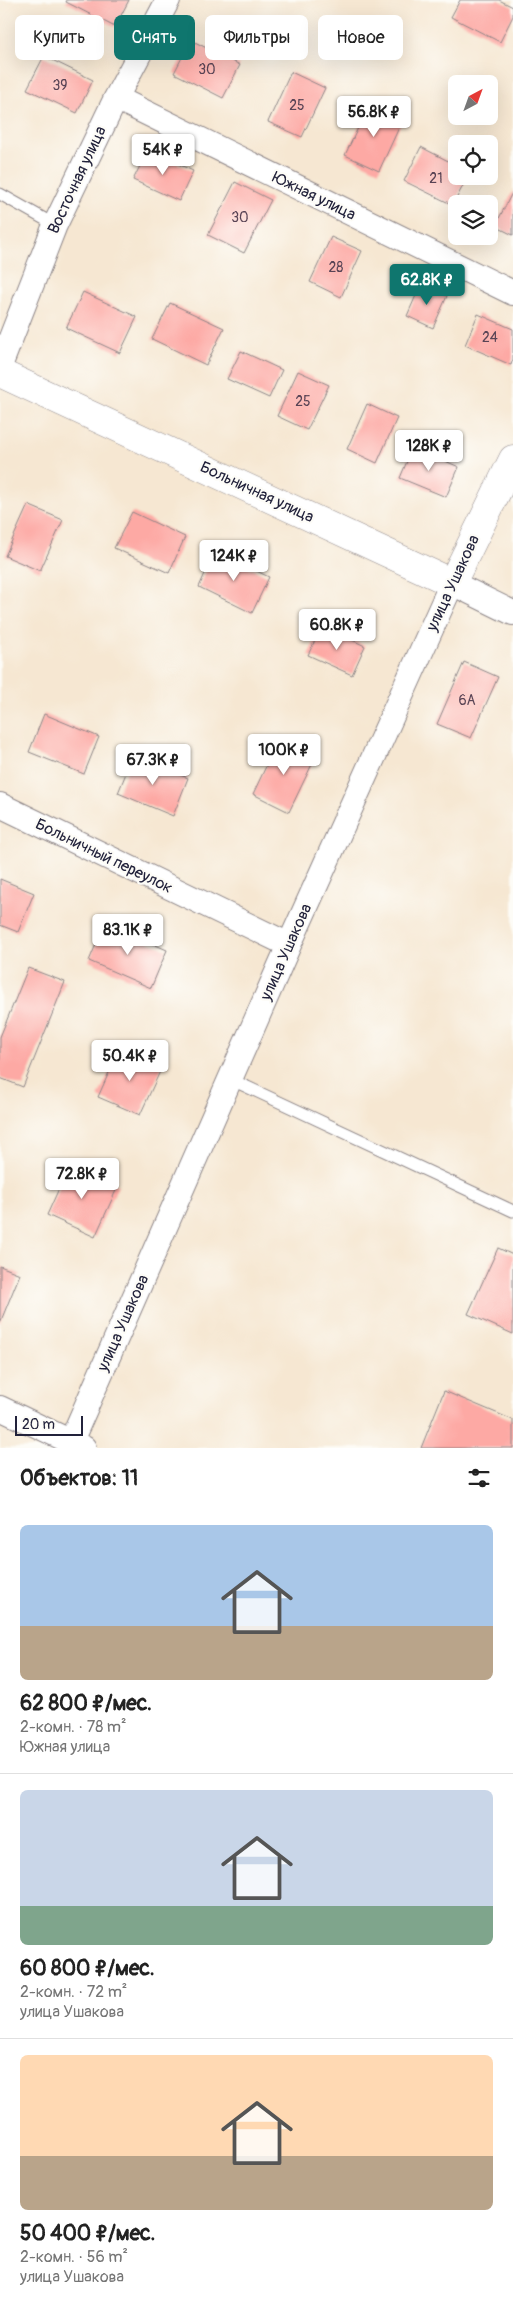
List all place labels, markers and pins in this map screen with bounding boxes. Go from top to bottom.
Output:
pin: 56.8K ₽ [328,96,420,138]
pin: 54K ₽ [128,134,198,176]
pin: 62.8K ₽ [381,264,473,306]
pin: 128K ₽ [388,430,470,472]
pin: 124K ₽ [193,540,275,582]
pin: 60.8K ₽ [291,608,383,651]
pin: 100K ₽ [243,734,325,776]
pin: 67.3K ₽ [107,744,199,786]
pin: 83.1K ₽ [82,914,174,956]
pin: 50.4K ₽ [84,1040,176,1082]
pin: 72.8K ₽ [36,1158,128,1200]

